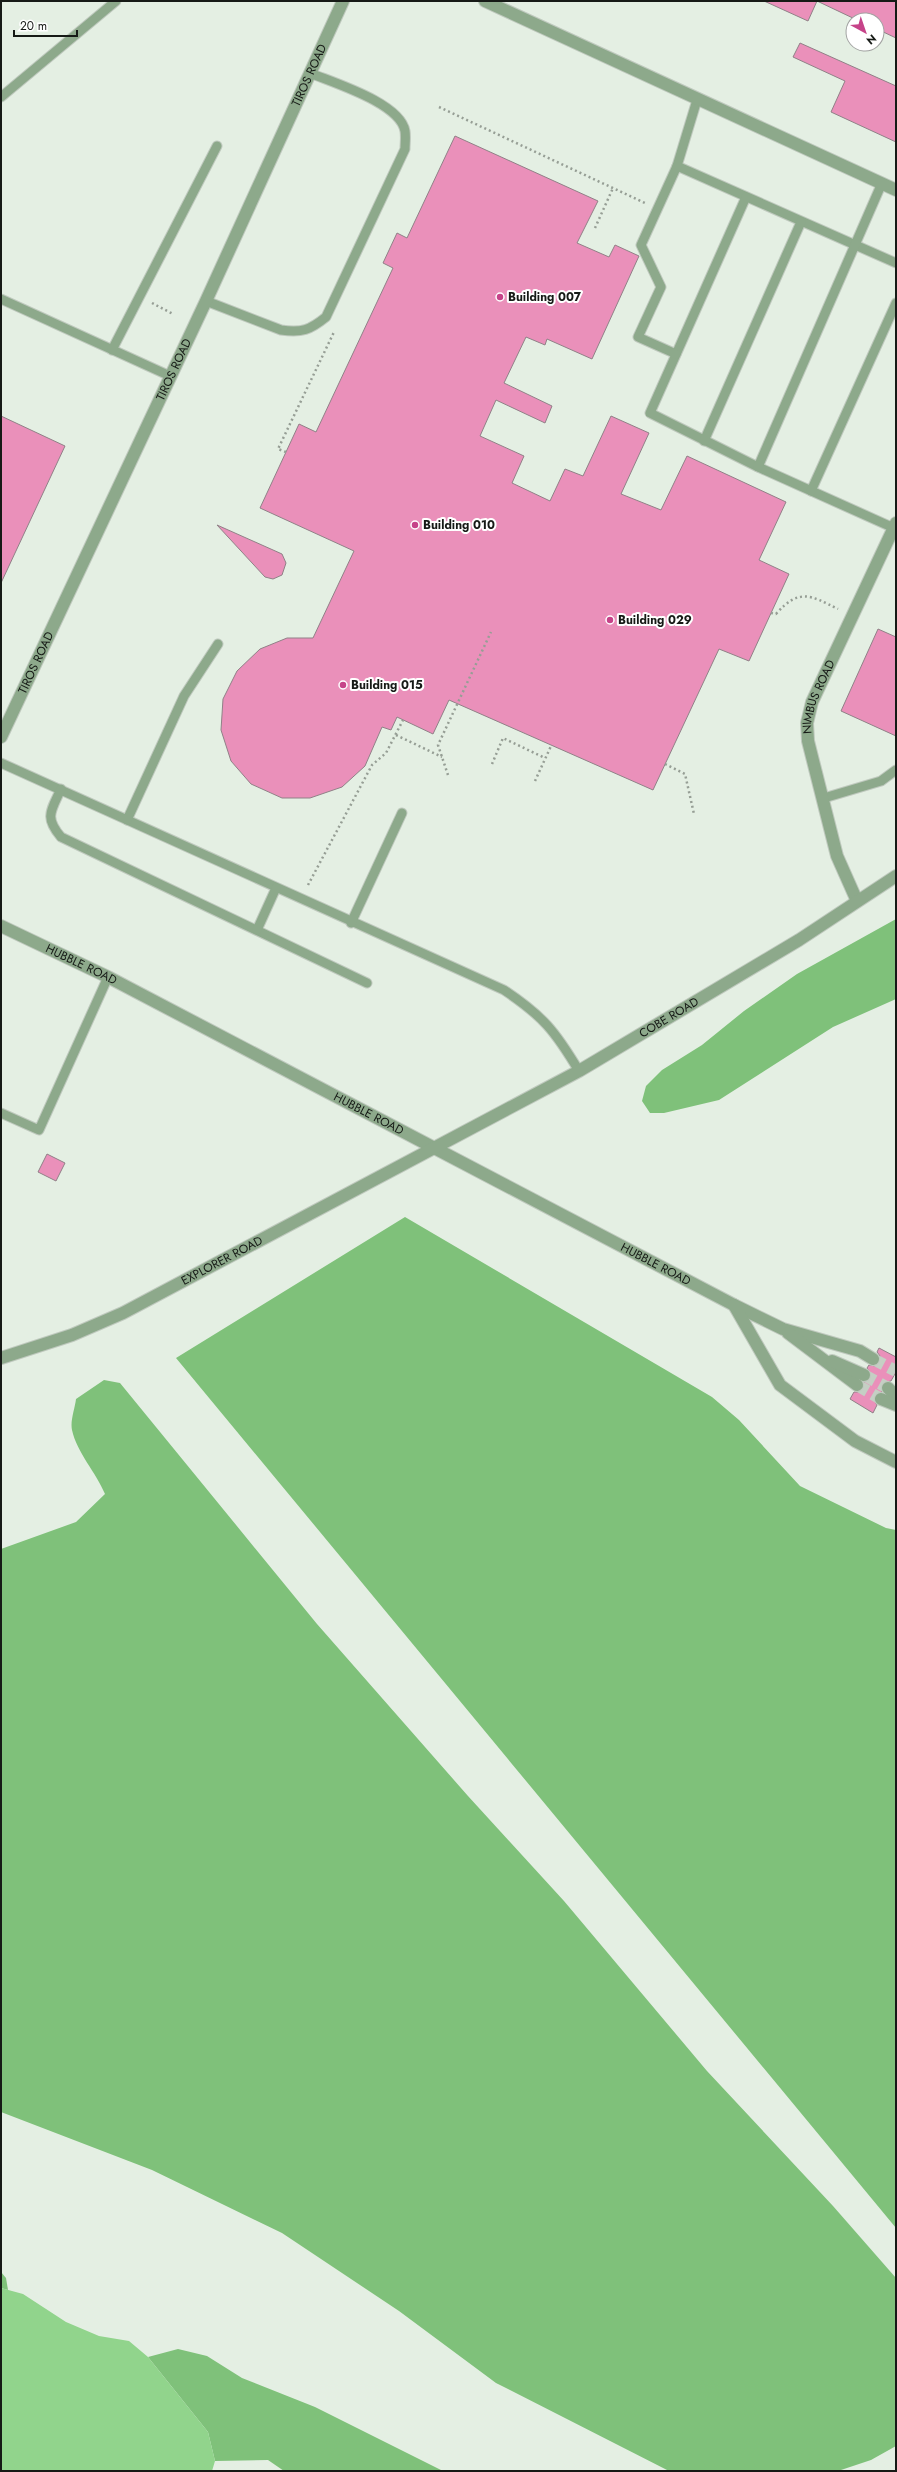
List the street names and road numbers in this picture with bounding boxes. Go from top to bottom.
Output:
street label: TIROS ROAD [287,41,331,109]
street label: TIROS ROAD [151,335,196,404]
street label: TIROS ROAD [14,629,58,697]
street label: NIMBUS ROAD [798,657,840,735]
street label: HUBBLE ROAD [43,940,120,989]
street label: COBE ROAD [636,993,702,1042]
street label: HUBBLE ROAD [331,1088,407,1140]
street label: EXPLORER ROAD [178,1232,266,1290]
street label: HUBBLE ROAD [618,1238,694,1290]

